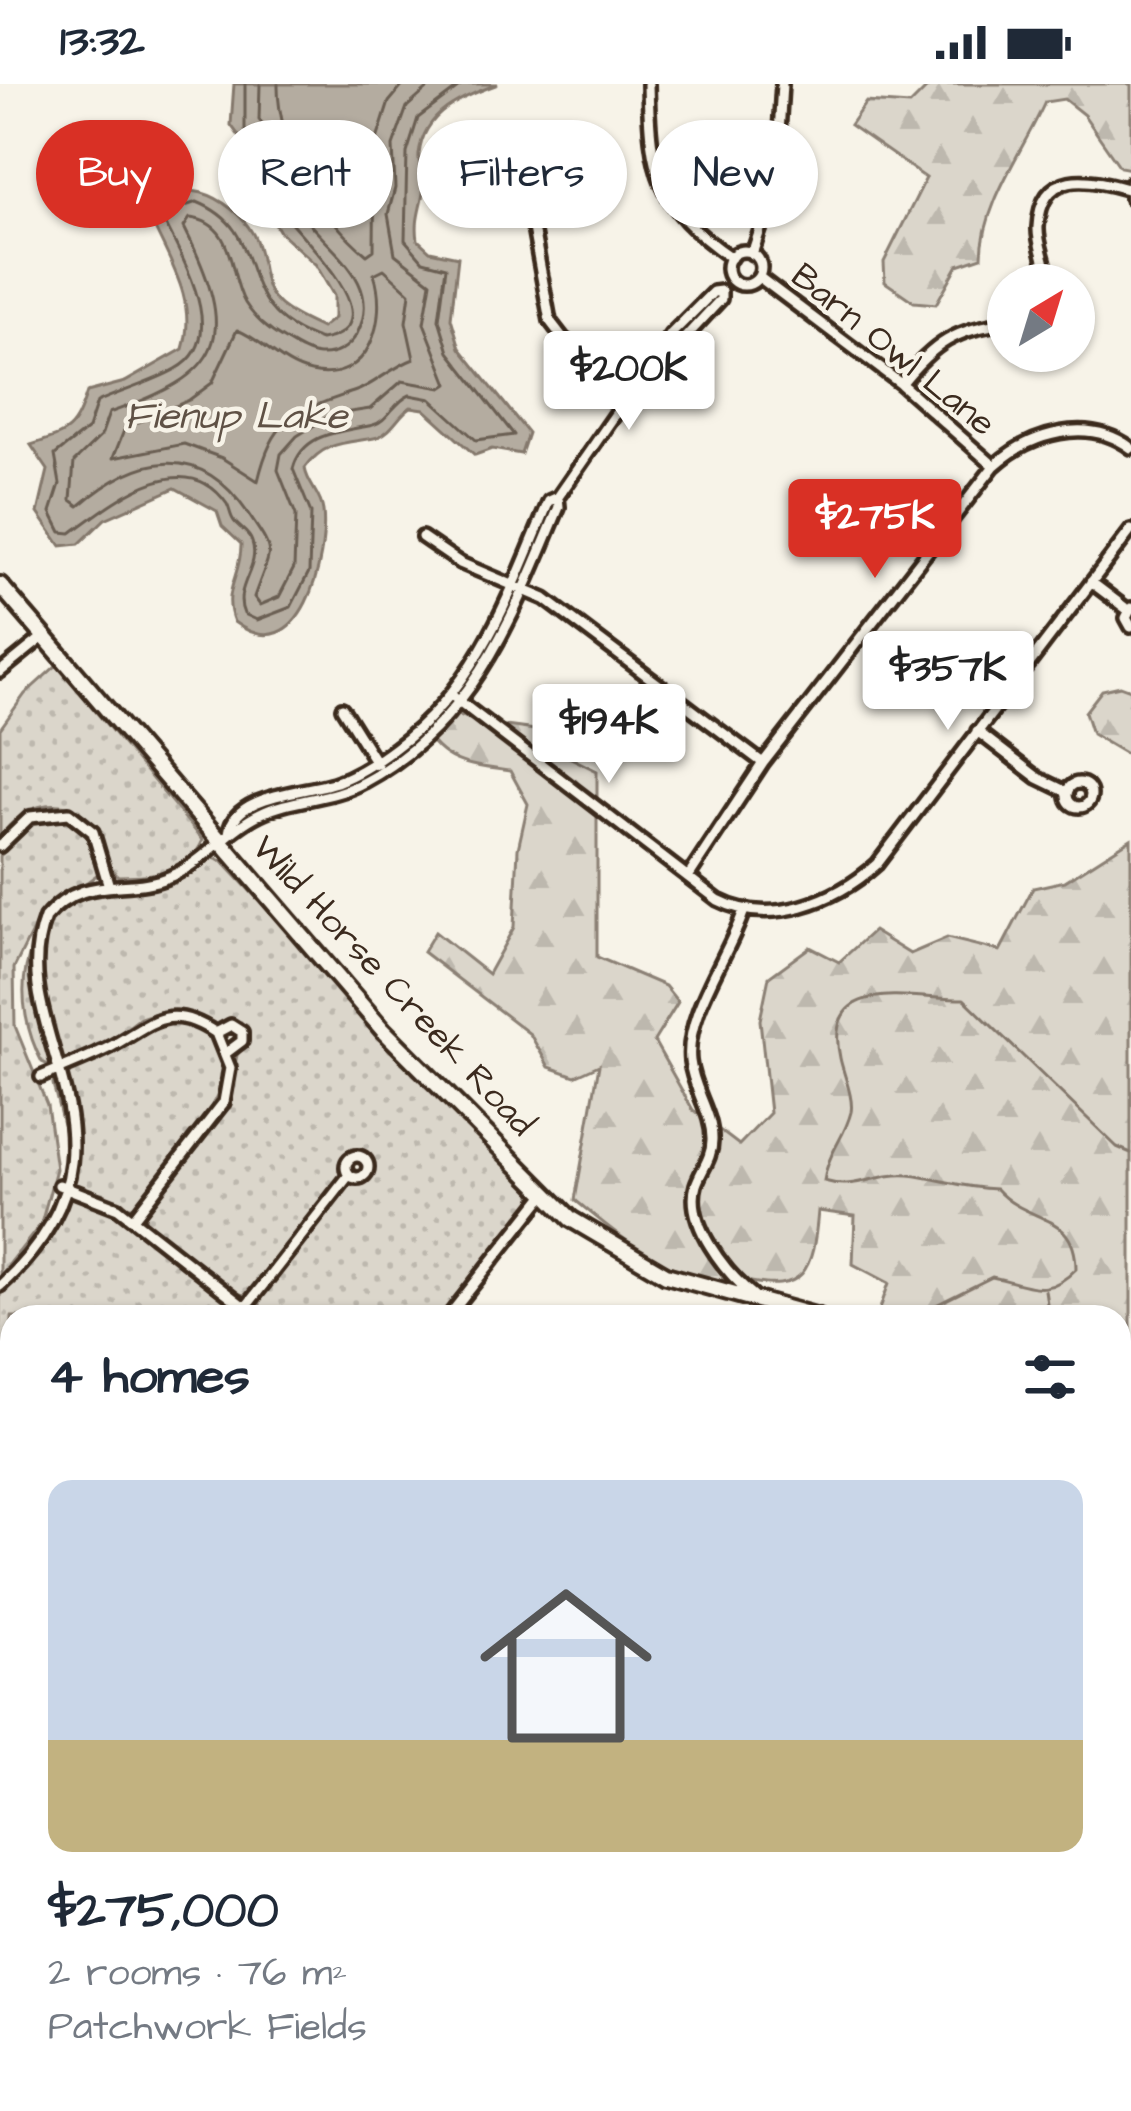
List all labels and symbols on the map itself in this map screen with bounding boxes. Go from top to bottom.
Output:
street label: Barn Owl Lane [780,251,1006,449]
north arrow [987,264,1095,372]
pin: $200K [545,331,713,433]
water label: Fienup Lake [125,390,349,444]
pin: $275K [791,479,959,581]
pin: $357K [864,631,1032,733]
pin: $194K [525,684,693,786]
street label: Wild Horse Creek Road [240,824,546,1148]

